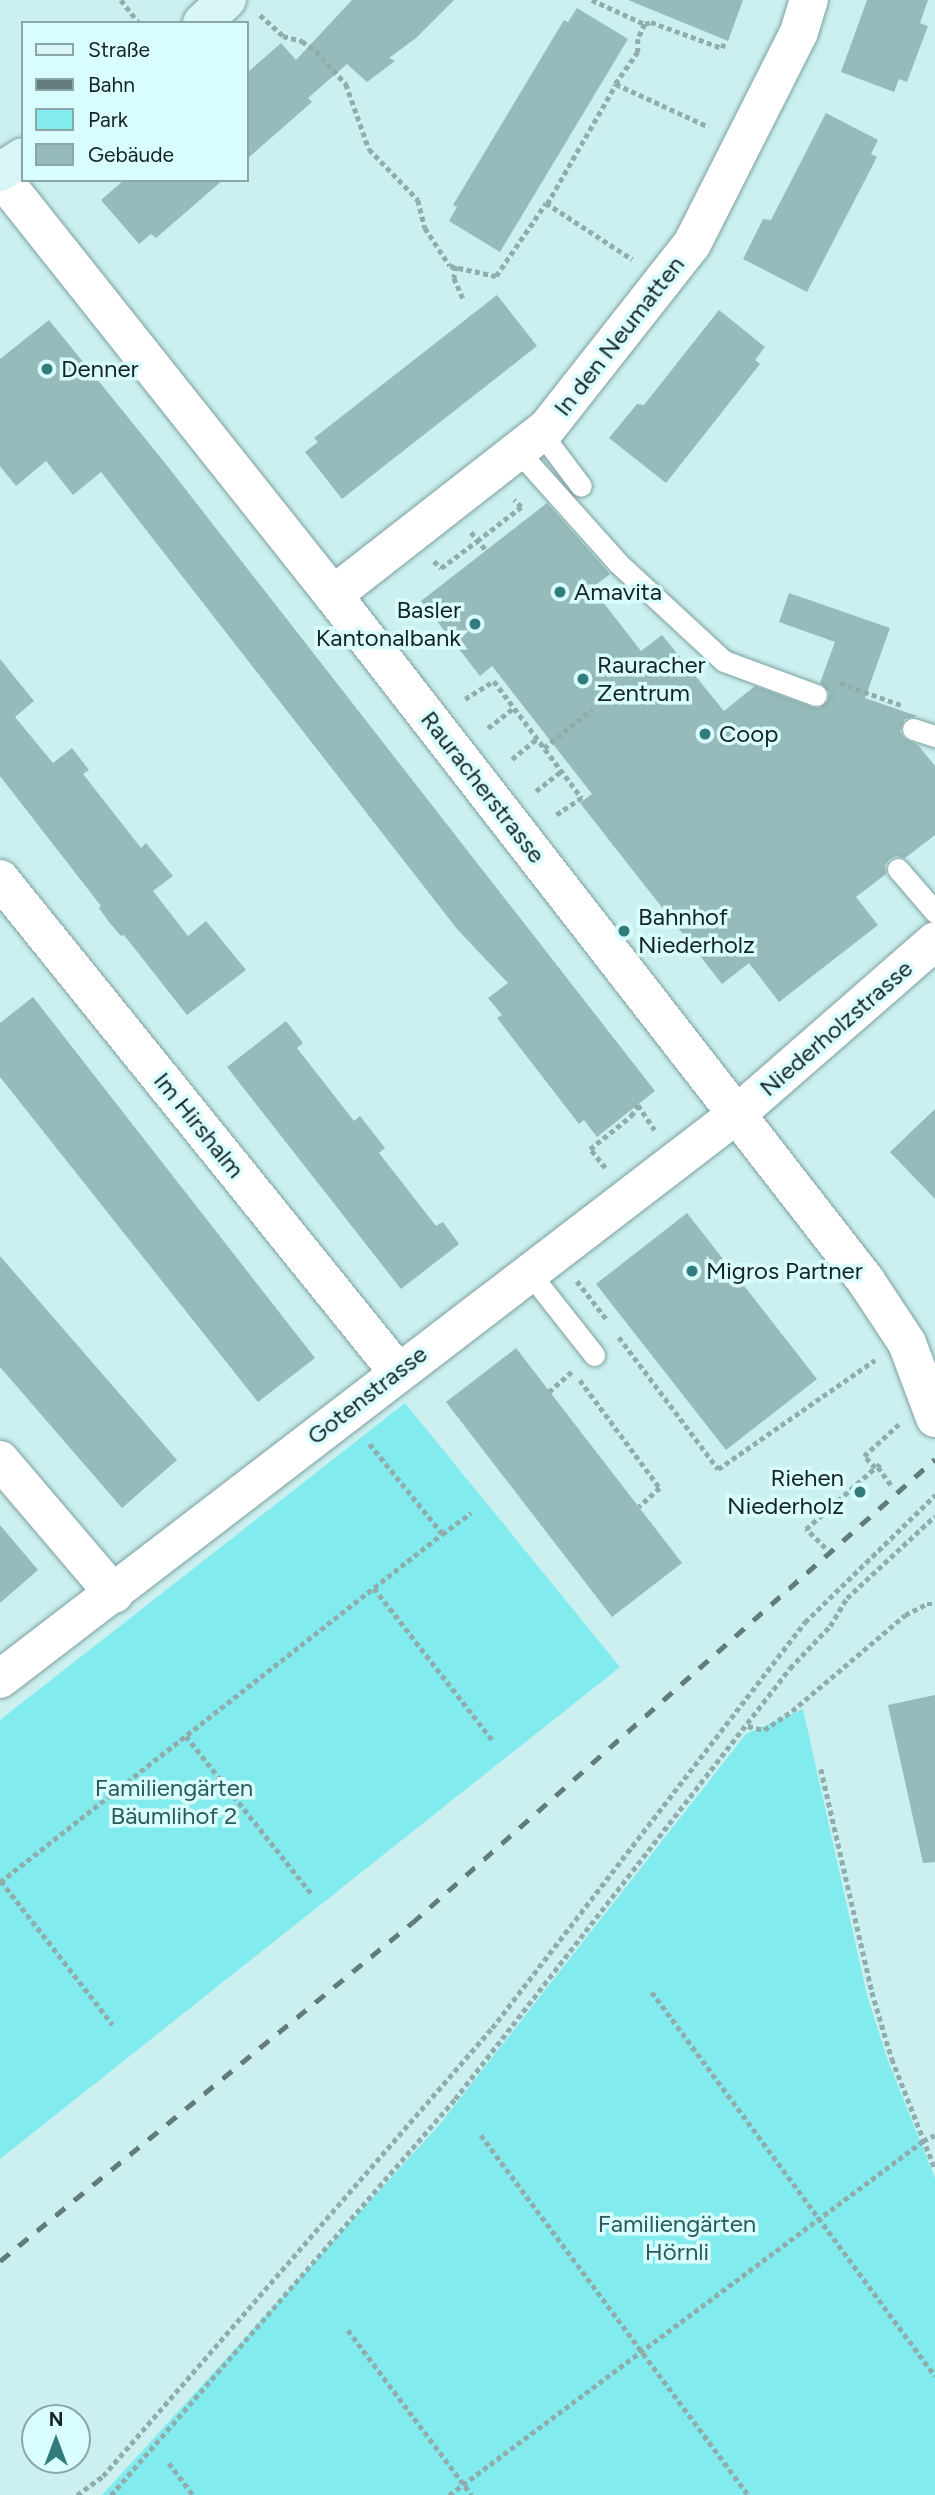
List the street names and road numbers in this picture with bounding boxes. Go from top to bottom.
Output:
street label: In den Neumatten [548,250,690,422]
street label: Rauracherstrasse [415,705,551,869]
street label: Niederholzstrasse [754,954,918,1102]
street label: Im Hirshalm [148,1067,250,1183]
street label: Gotenstrasse [302,1339,432,1451]

